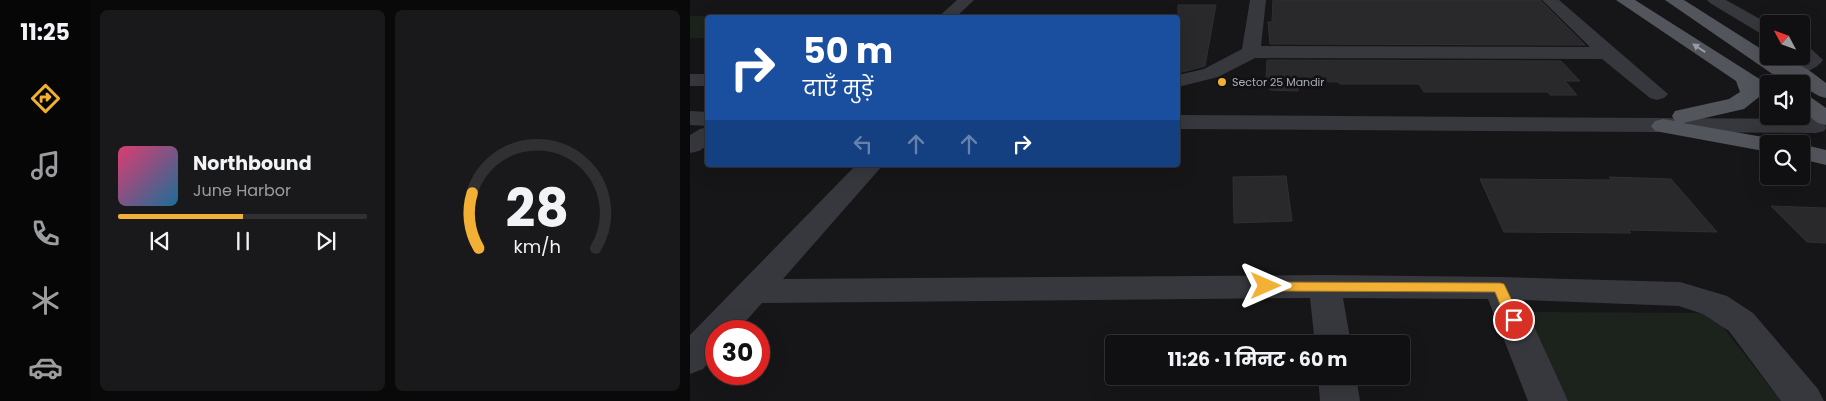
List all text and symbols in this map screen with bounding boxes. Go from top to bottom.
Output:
north arrow [1760,15,1810,65]
map controls [1760,15,1810,185]
text: 11:25 [20,17,70,48]
text: 50 m [803,26,893,75]
icon: right [720,35,785,100]
one-way arrow [1692,43,1705,53]
text: दाएँ मुड़ें [803,73,873,104]
place label: Sector 25 Mandir [1232,74,1324,90]
button: sound [1760,75,1810,125]
marker: Sector 25 Mandir [1216,76,1228,88]
icon: directions [28,81,63,116]
icon: left [849,130,877,158]
icon: ahead [902,130,930,158]
icon: ahead [955,130,983,158]
icon: right [1008,130,1036,158]
button: search [1760,135,1810,185]
icon: music [28,148,63,183]
text: Northbound [193,150,312,177]
text: 28 [506,172,569,245]
text: June Harbor [193,179,291,202]
icon: phone [28,216,63,251]
icon: previous [146,227,174,255]
icon: pause [229,227,257,255]
icon: next [312,227,340,255]
text: km/h [514,234,561,259]
position arrow [1239,259,1291,311]
icon: climate [28,283,63,318]
pin [1493,299,1535,341]
icon: arrive [1500,306,1528,334]
speed limit sign: 30 [705,320,770,385]
text: 11:26 · 1 मिनट · 60 m [1168,346,1347,373]
icon: car [28,350,63,385]

